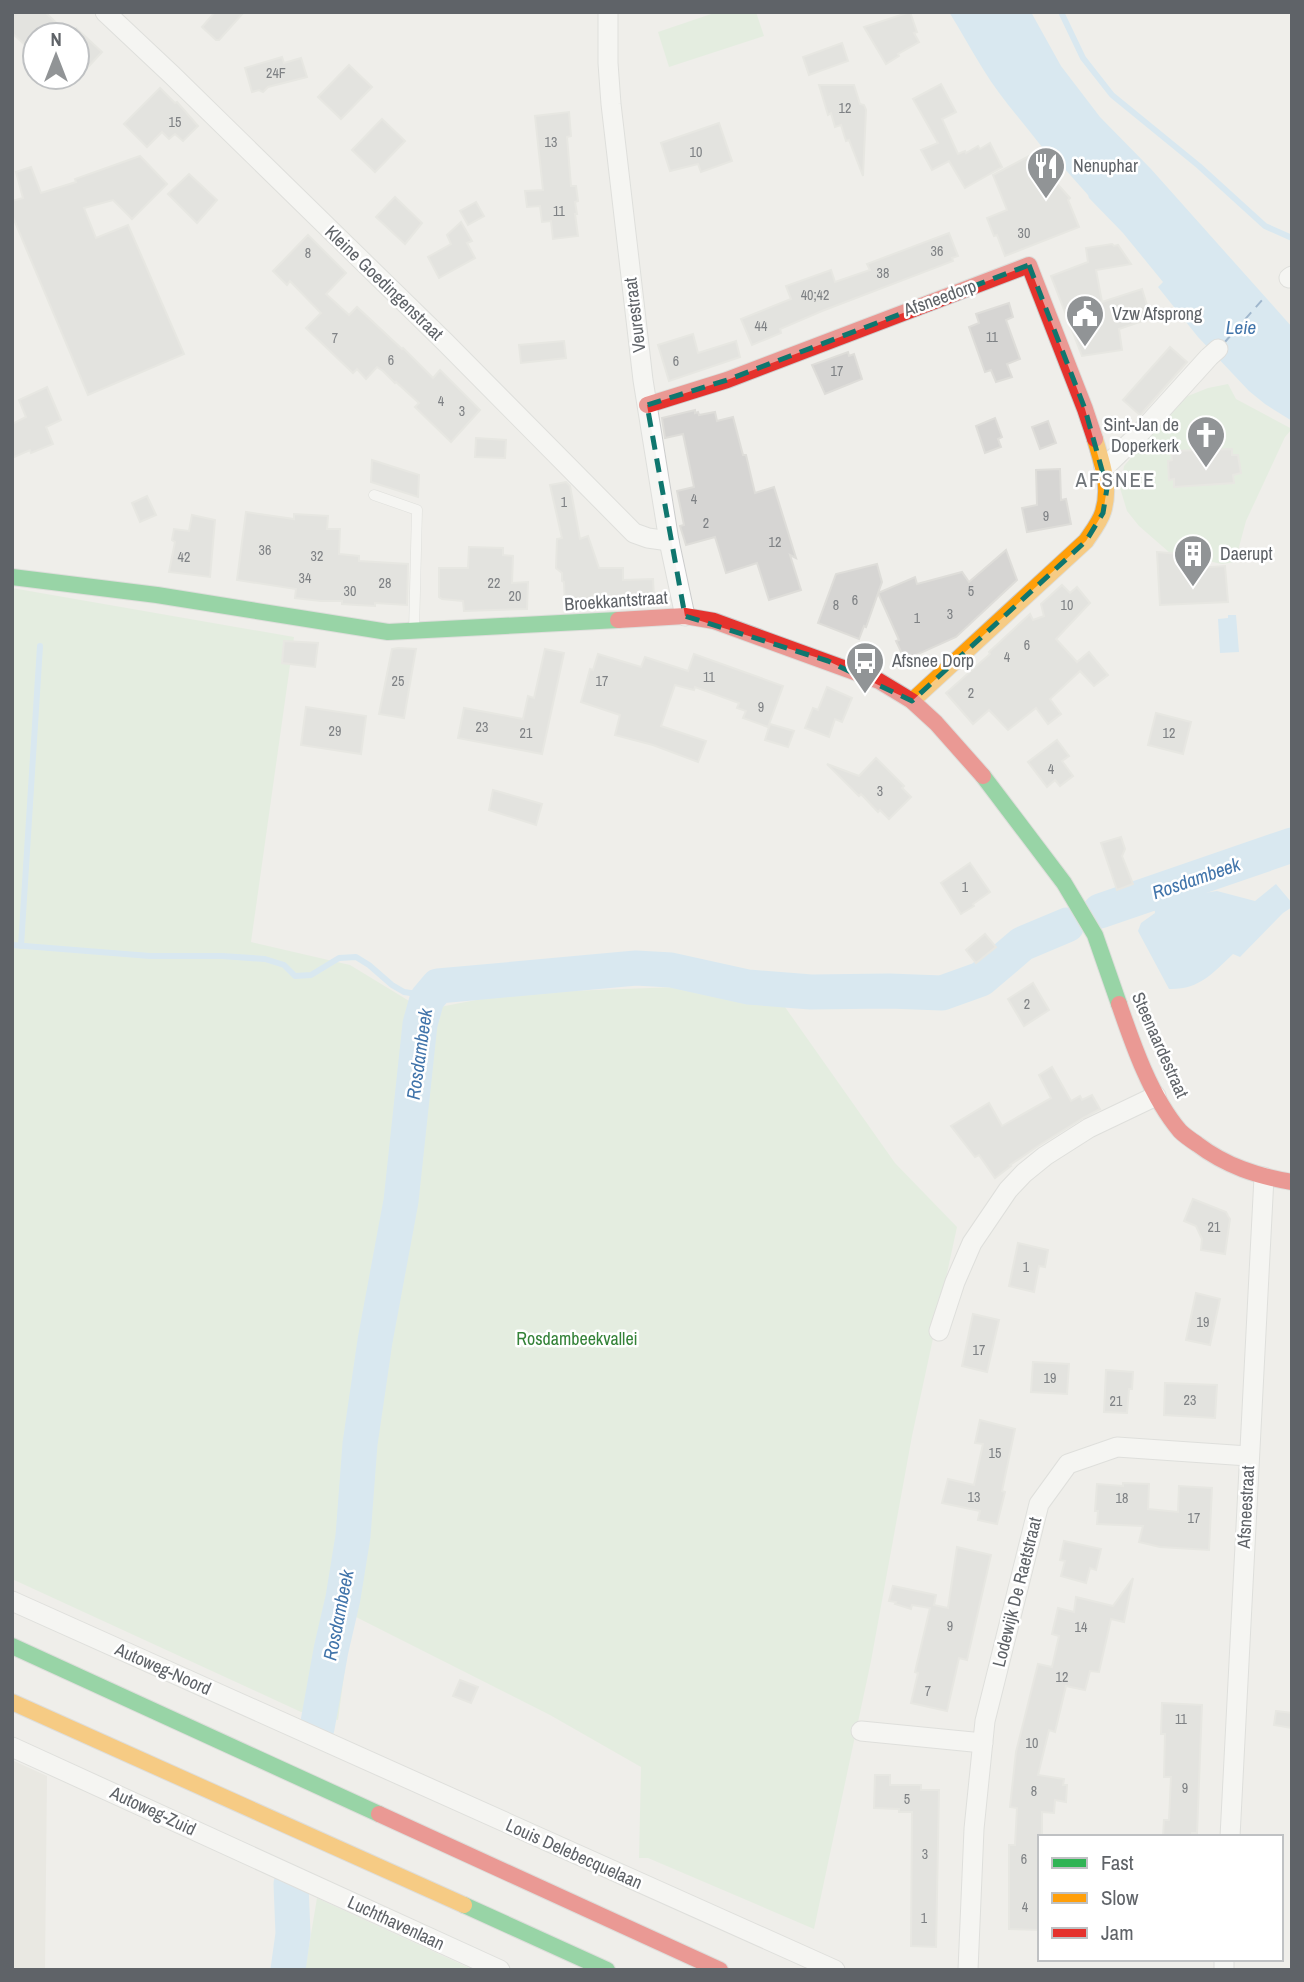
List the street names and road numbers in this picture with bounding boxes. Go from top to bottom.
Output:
street label: Kleine Goedingenstraat [320,219,449,346]
street label: Afsneedorp [899,273,980,323]
street label: Veurestraat [617,276,652,354]
street label: Broekkantstraat [564,584,668,617]
street label: Steenaardestraat [1126,988,1195,1102]
street label: Afsneestraat [1231,1465,1260,1550]
street label: Lodewijk De Raetstraat [986,1514,1047,1669]
street label: Autoweg-Noord [110,1636,215,1701]
street label: Autoweg-Zuid [105,1779,200,1841]
street label: Louis Delebecquelaan [502,1812,646,1895]
street label: Luchthavenlaan [344,1889,449,1956]

